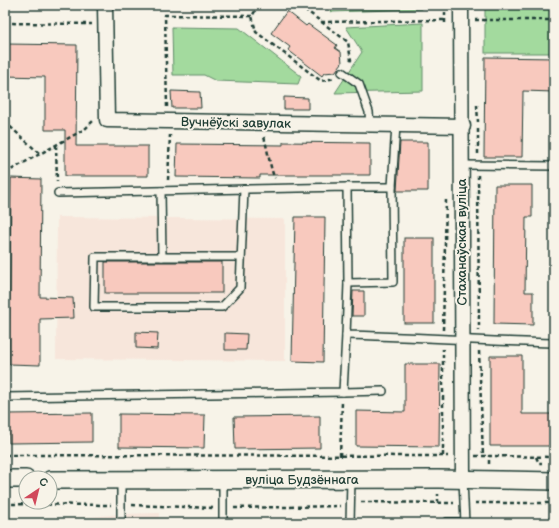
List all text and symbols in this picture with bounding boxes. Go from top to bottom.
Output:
street label: Вучнёўскі завулак [181,114,291,132]
street label: Стаханаўская вуліца [454,178,470,305]
north arrow [18,470,58,510]
street label: вуліца Будзённага [245,472,359,488]
text: С [37,475,51,490]

